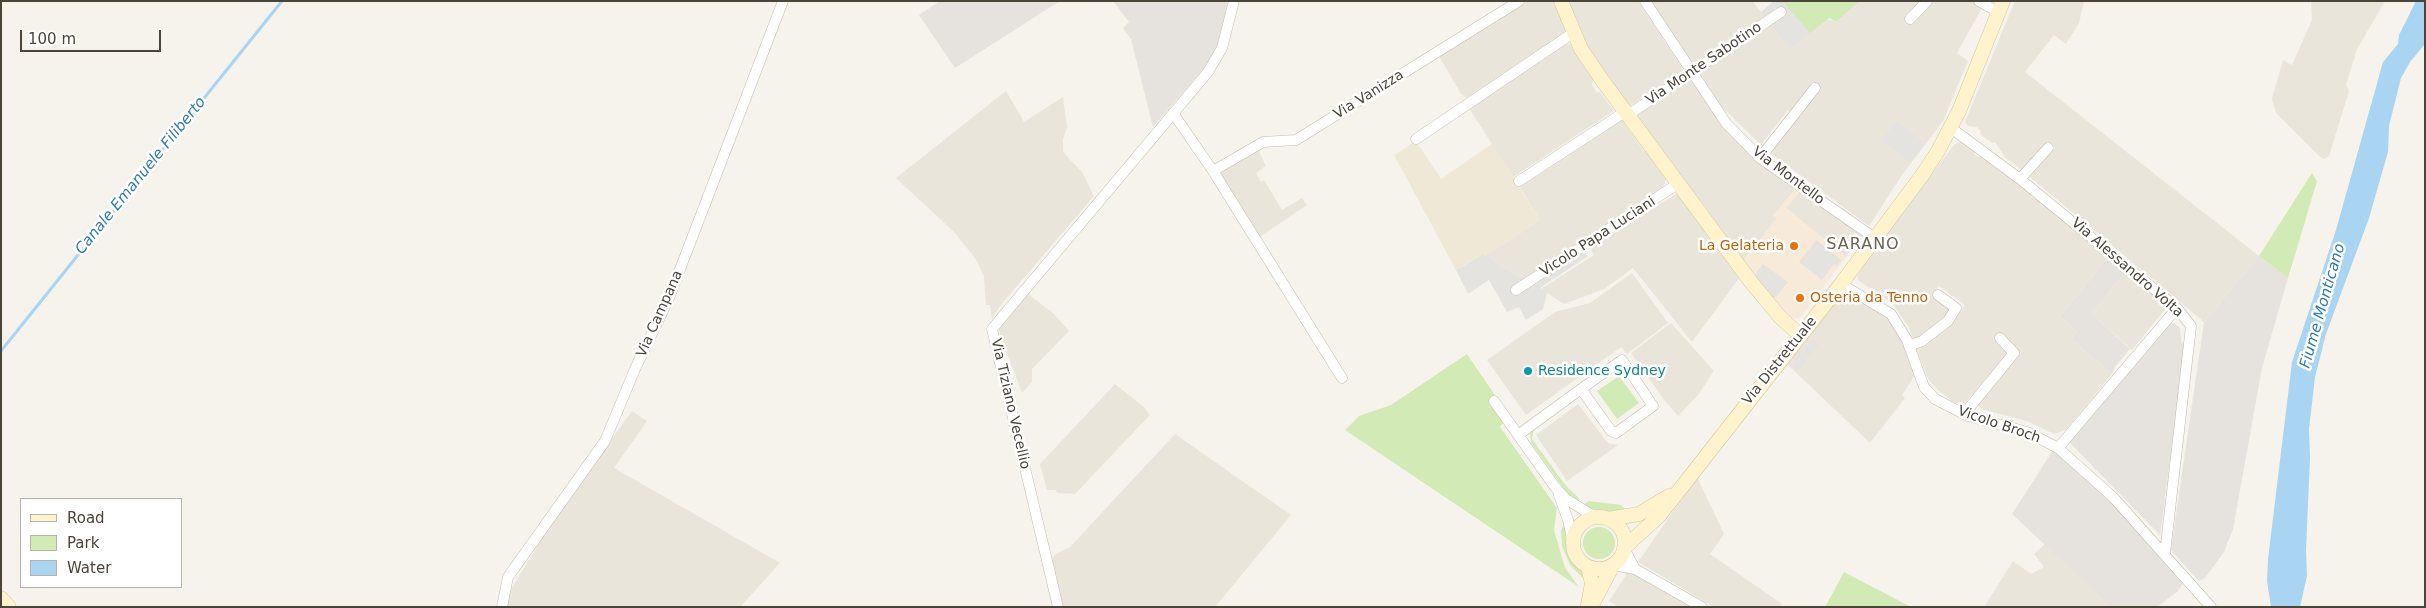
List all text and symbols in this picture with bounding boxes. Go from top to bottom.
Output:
street label: Via Monte Sabotino [1643,19,1765,109]
scale bar [22,20,164,52]
text: 100 m [28,30,76,48]
street label: Via Vanizza [1331,67,1407,123]
water label: Canale Emanuele Filiberto [72,94,210,258]
street label: Via Montello [1749,143,1827,209]
street label: Vicolo Papa Luciani [1537,193,1659,281]
street label: Via Alessandro Volta [2068,215,2186,321]
district label: SARANO [1826,235,1900,255]
place label: La Gelateria [1699,238,1784,254]
marker: La Gelateria [1788,240,1800,252]
water label: Fiume Monticano [2297,242,2349,370]
street label: Via Campana [633,268,687,360]
place label: Osteria da Tenno [1810,290,1928,306]
marker: Osteria da Tenno [1794,292,1806,304]
street label: Via Distrettuale [1739,314,1821,408]
street label: Via Tiziano Vecellio [987,337,1033,471]
place label: Residence Sydney [1538,363,1666,379]
marker: Residence Sydney [1522,365,1534,377]
street label: Vicolo Broch [1955,403,2043,447]
legend [20,498,182,588]
text: Road [67,509,105,527]
text: Park [67,534,99,552]
text: Water [67,559,111,577]

